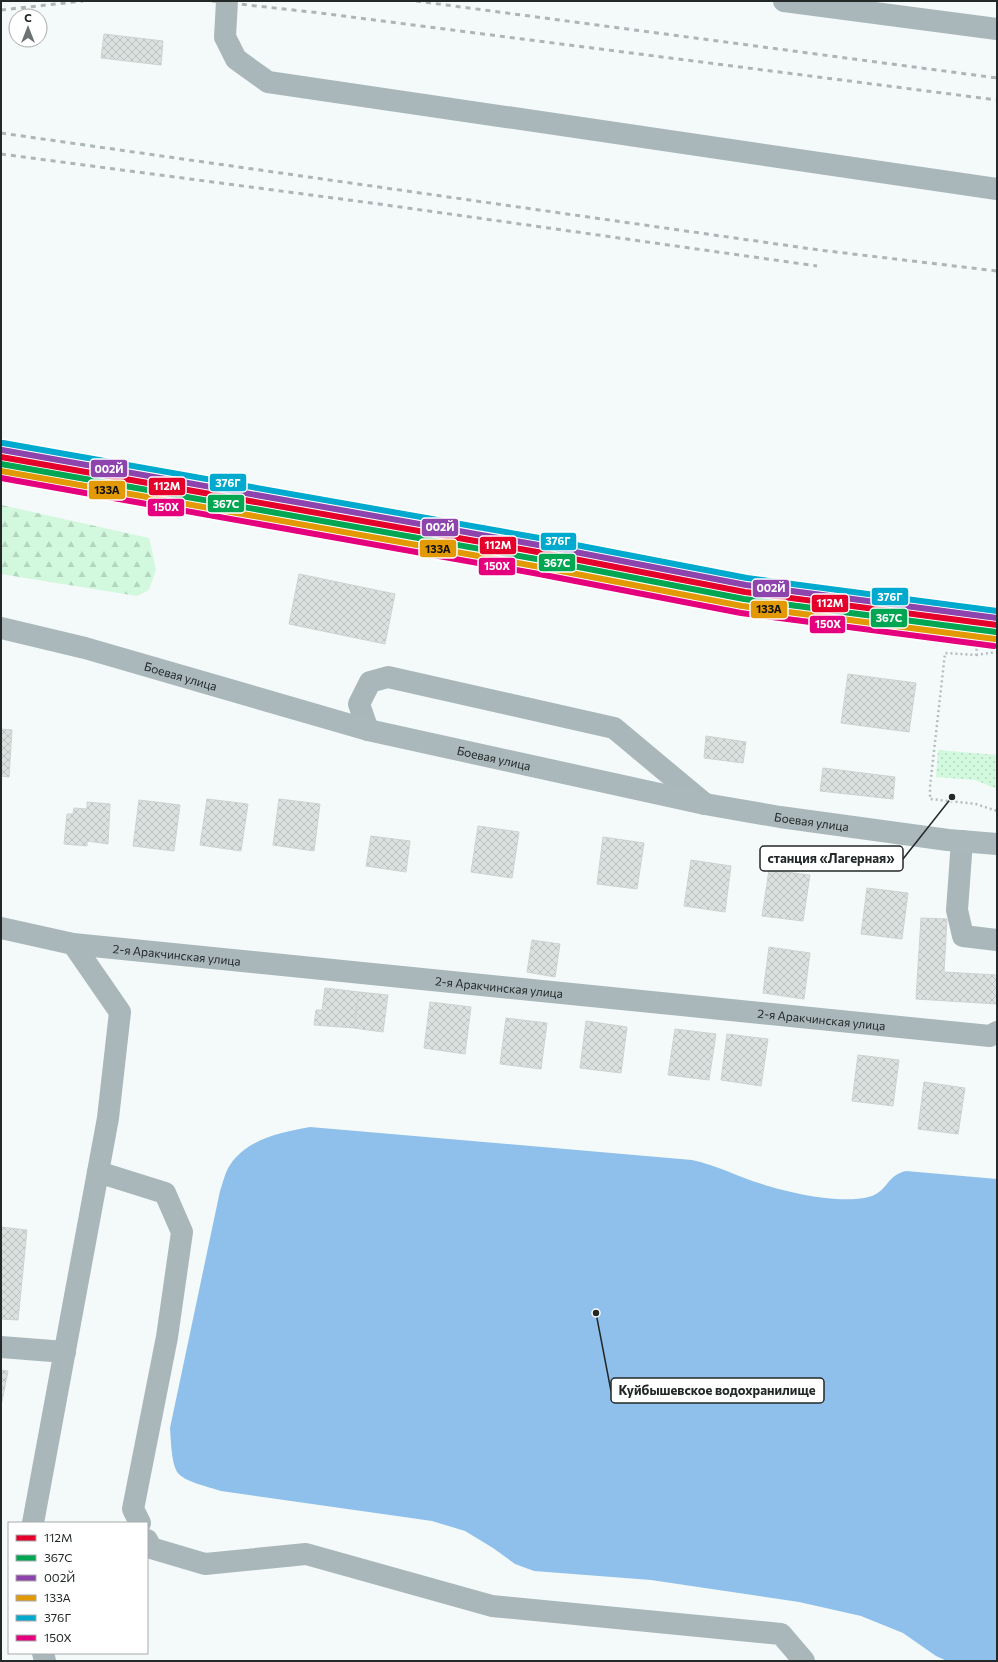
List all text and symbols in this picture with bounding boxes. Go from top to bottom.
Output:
north arrow [8,8,48,48]
text: С [24,11,32,24]
line badge: 002Й [90,459,128,478]
text: 002Й [94,462,124,475]
line badge: 376Г [209,473,247,492]
text: 376Г [215,476,241,489]
line badge: 112М [148,477,186,496]
text: 112М [154,479,181,492]
line badge: 133А [88,480,126,500]
text: 133А [94,483,120,496]
line badge: 367С [207,494,245,513]
text: 367С [213,497,240,510]
line badge: 150Х [147,498,185,517]
text: 150Х [153,500,179,513]
line badge: 002Й [421,518,459,537]
text: 002Й [425,520,455,533]
line badge: 376Г [540,532,577,551]
text: 376Г [545,534,571,547]
line badge: 112М [479,536,517,555]
text: 112М [485,538,512,551]
line badge: 133А [419,539,457,558]
text: 133А [425,542,451,555]
line badge: 367С [538,553,576,572]
text: 367С [544,556,571,569]
line badge: 150Х [478,557,516,576]
text: 150Х [484,559,510,572]
line badge: 002Й [752,579,790,598]
text: 002Й [756,581,786,594]
line badge: 376Г [871,587,909,606]
text: 376Г [877,590,903,603]
line badge: 112М [811,594,849,613]
text: 112М [817,596,844,609]
line badge: 133А [750,600,788,619]
text: 133А [756,602,782,615]
line badge: 367С [870,608,908,628]
text: 367С [876,611,903,624]
line badge: 150Х [809,615,846,634]
text: 150Х [815,617,841,630]
street label: Боевая улица [143,659,219,693]
street label: Боевая улица [456,743,532,773]
street label: Боевая улица [773,809,850,833]
callout: станция «Лагерная» [760,846,903,871]
text: станция «Лагерная» [767,850,895,866]
street label: 2-я Аракчинская улица [112,941,241,968]
street label: 2-я Аракчинская улица [434,973,564,1000]
street label: 2-я Аракчинская улица [757,1006,886,1032]
callout: Куйбышевское водохранилище [611,1378,824,1403]
text: Куйбышевское водохранилище [618,1382,816,1398]
legend [8,1522,148,1654]
text: 112М [44,1530,72,1544]
text: 367С [44,1550,73,1564]
text: 002Й [44,1570,75,1584]
text: 133А [44,1590,71,1604]
text: 376Г [44,1610,71,1624]
text: 150Х [44,1630,72,1644]

